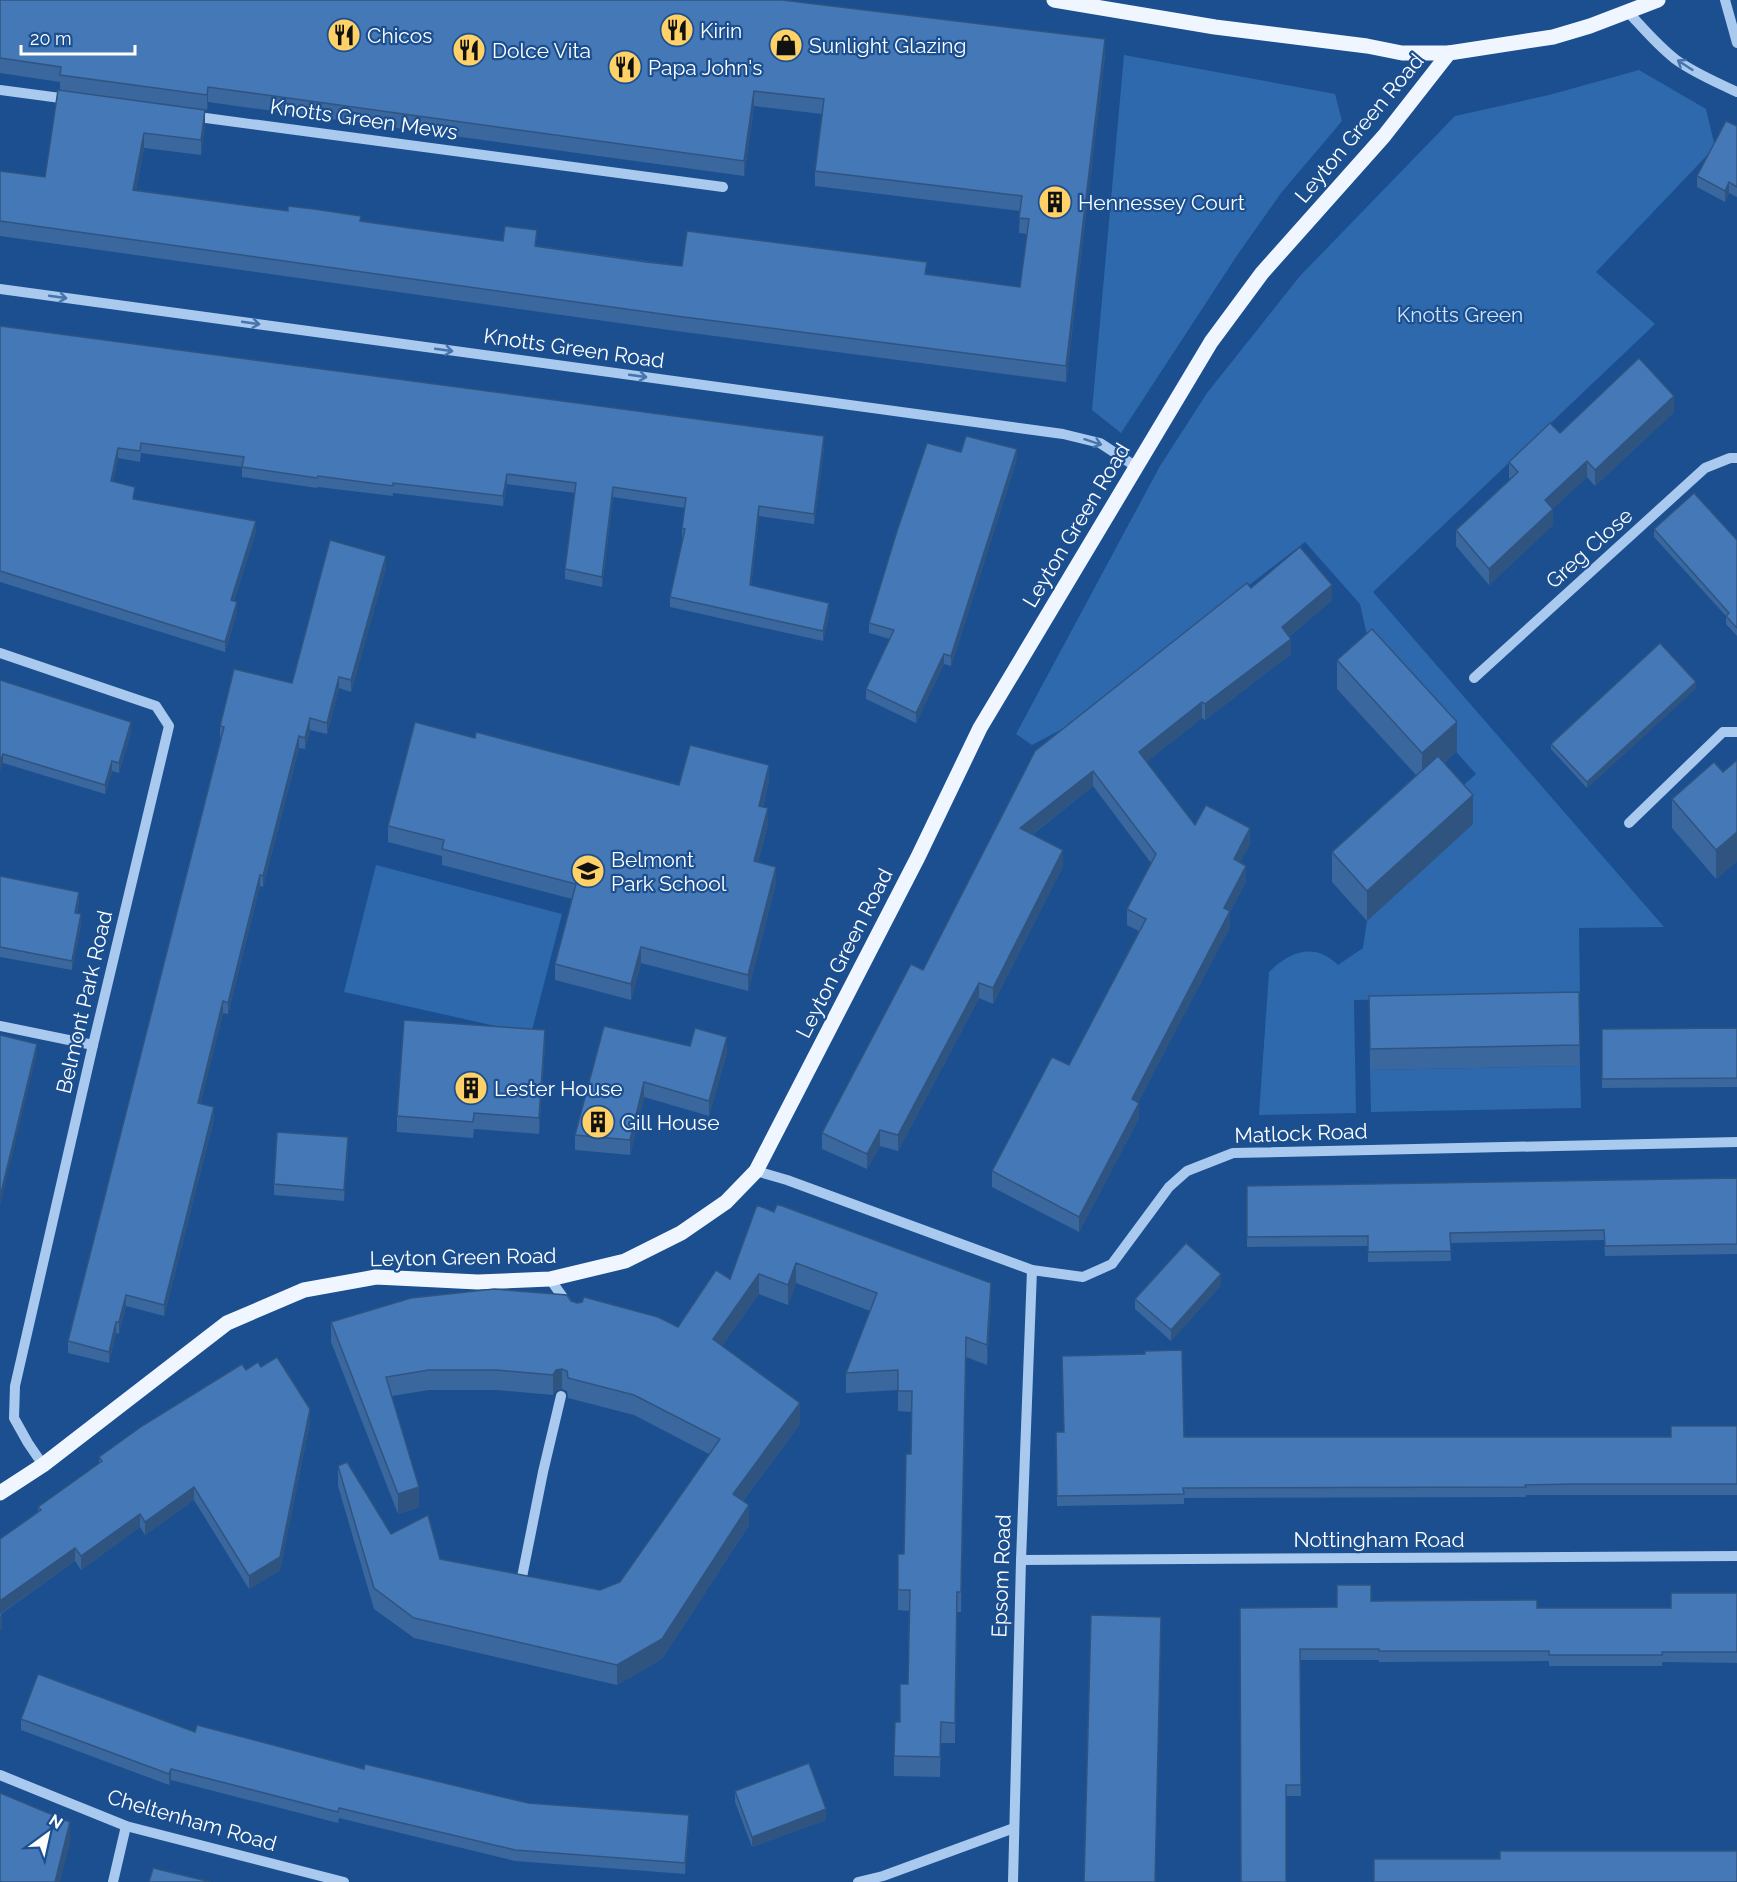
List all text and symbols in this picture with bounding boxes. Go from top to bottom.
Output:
restaurant icon: Kirin [659,12,695,48]
restaurant icon: Chicos [326,17,362,53]
scale bar [21,18,135,56]
place label: Kirin [700,18,742,43]
place label: Chicos [367,23,432,48]
shop icon: Sunlight Glazing [768,27,804,63]
text: 20 m [30,28,72,49]
restaurant icon: Dolce Vita [451,32,487,68]
place label: Sunlight Glazing [809,33,967,58]
place label: Dolce Vita [492,38,591,63]
street label: Leyton Green Road [1289,48,1429,208]
restaurant icon: Papa John's [607,49,643,85]
place label: Papa John's [648,55,762,80]
one-way arrow [1677,59,1694,71]
street label: Knotts Green Mews [269,93,459,145]
building icon: Hennessey Court [1037,184,1073,220]
place label: Hennessey Court [1078,190,1245,215]
one-way arrow [48,292,67,303]
park label: Knotts Green [1397,302,1523,327]
one-way arrow [241,318,261,329]
street label: Knotts Green Road [482,323,666,373]
one-way arrow [434,344,454,355]
one-way arrow [627,371,647,382]
one-way arrow [1083,437,1102,448]
street label: Leyton Green Road [1017,438,1135,612]
street label: Greg Close [1541,503,1637,593]
place label: Belmont Park School [611,847,727,896]
school or university icon: Belmont Park School [570,853,606,889]
street label: Leyton Green Road [790,864,898,1042]
street label: Belmont Park Road [51,908,117,1096]
building icon: Lester House [453,1070,489,1106]
place label: Lester House [494,1076,623,1101]
building icon: Gill House [580,1104,616,1140]
place label: Gill House [621,1110,720,1135]
street label: Matlock Road [1234,1118,1368,1148]
street label: Leyton Green Road [369,1243,557,1271]
street label: Epsom Road [986,1514,1016,1638]
street label: Nottingham Road [1294,1527,1464,1552]
street label: Cheltenham Road [105,1784,279,1856]
north arrow [18,1804,78,1864]
text: N [46,1811,66,1833]

